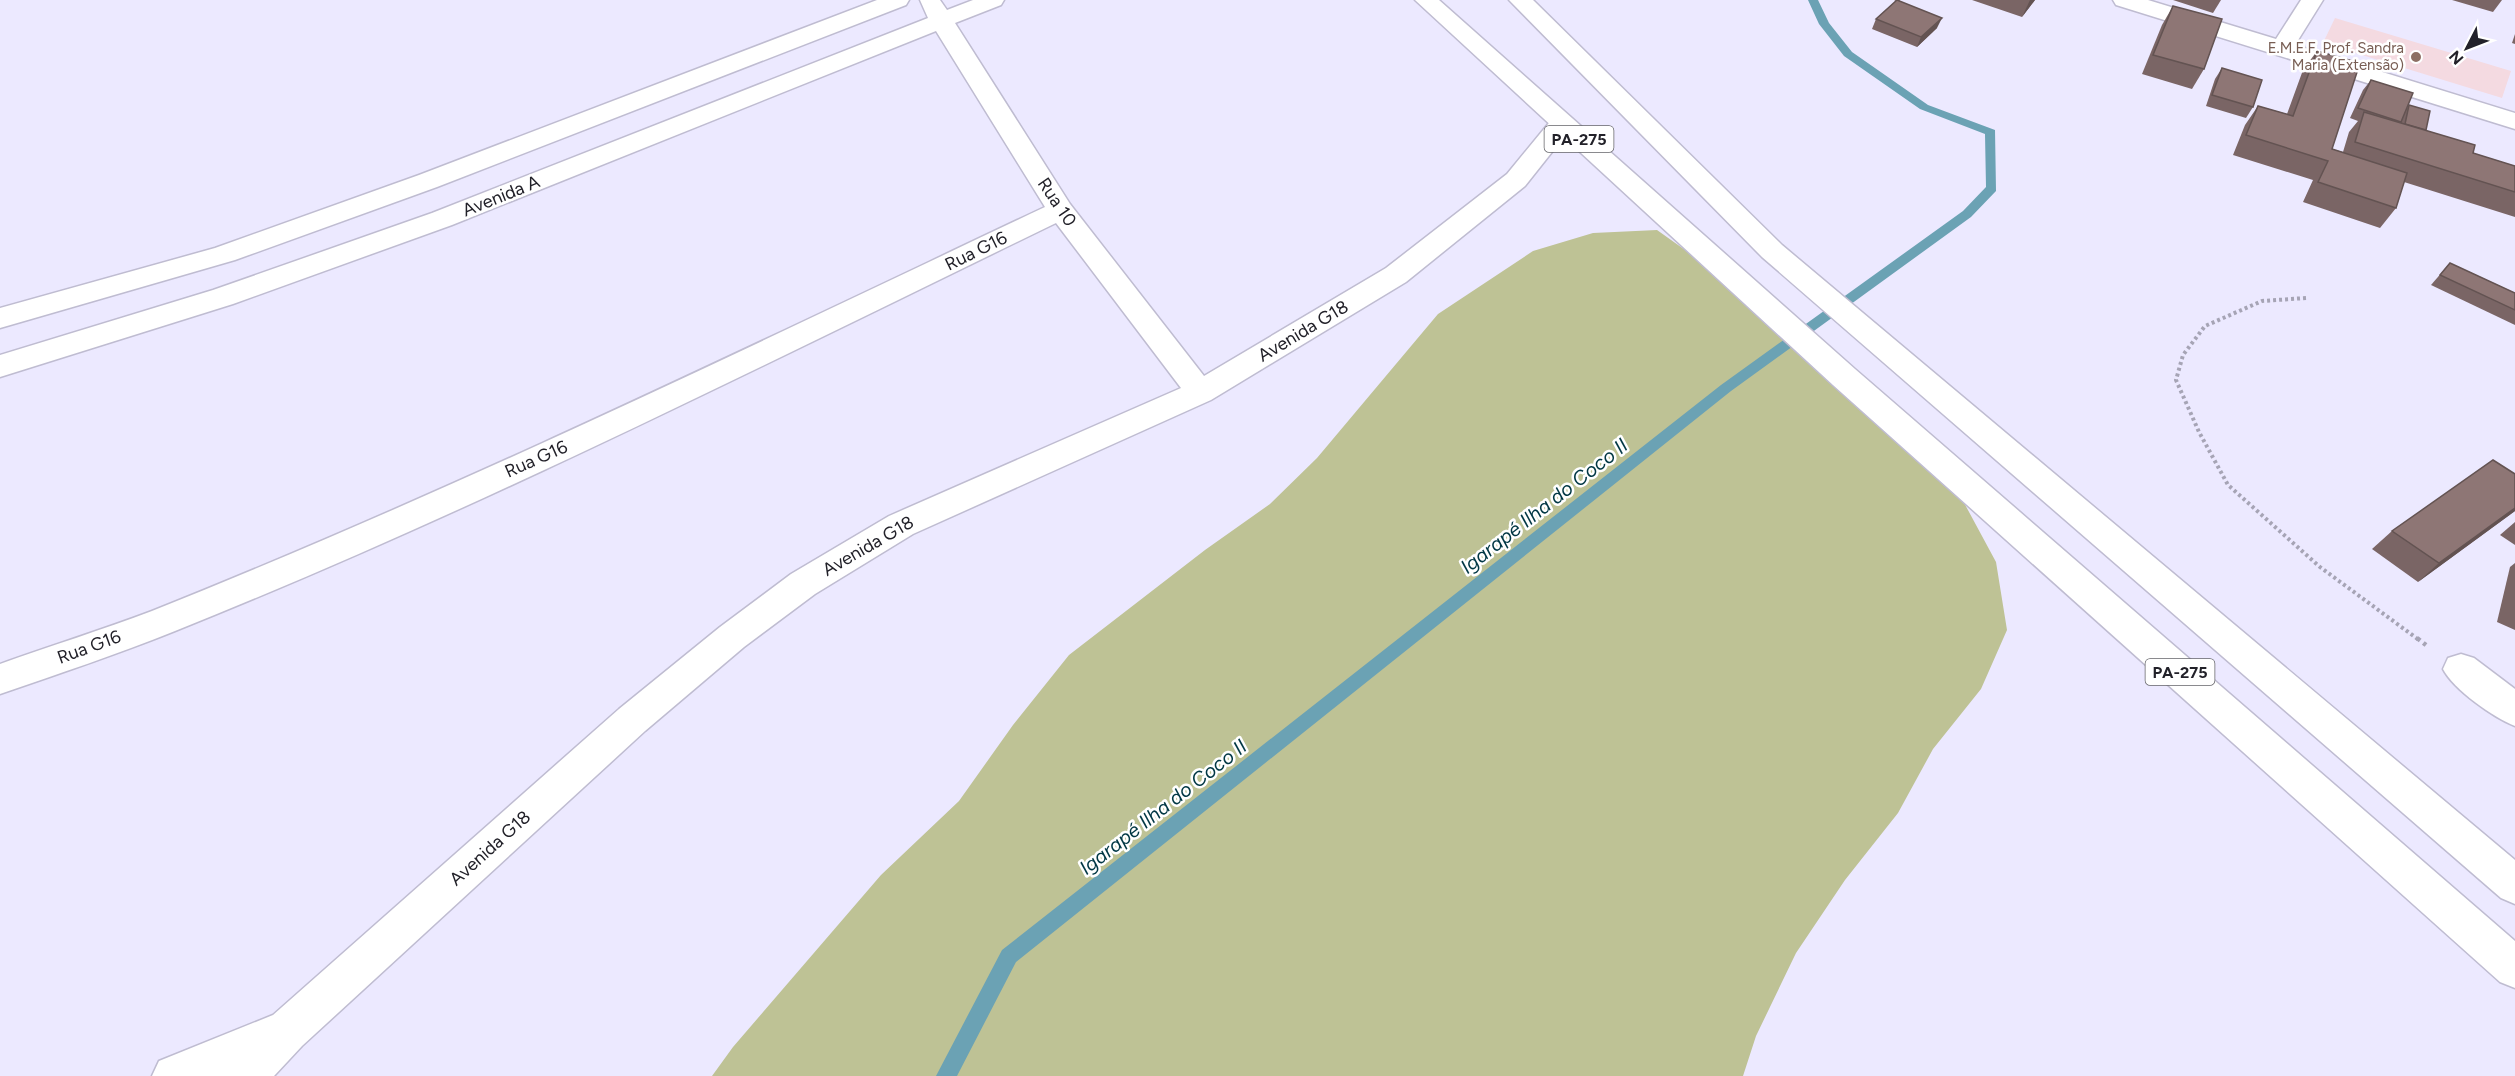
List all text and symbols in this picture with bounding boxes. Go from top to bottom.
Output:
north arrow [2437,18,2497,78]
place label: E.M.E.F. Prof. Sandra Maria (Extensão) [2268,39,2404,74]
text: N [2445,47,2467,69]
marker: E.M.E.F. Prof. Sandra Maria (Extensão) [2409,50,2423,64]
road number: PA-275 [1544,126,1614,152]
street label: Avenida A [459,171,543,221]
street label: Rua 10 [1033,173,1081,231]
street label: Rua G16 [941,227,1011,275]
street label: Avenida G18 [1254,295,1352,367]
water label: Igarapé Ilha do Coco II [1456,433,1633,579]
street label: Rua G16 [501,435,571,483]
street label: Avenida G18 [819,511,917,581]
street label: Rua G16 [54,625,124,669]
road number: PA-275 [2146,659,2214,685]
water label: Igarapé Ilha do Coco II [1075,734,1252,880]
street label: Avenida G18 [445,806,535,890]

